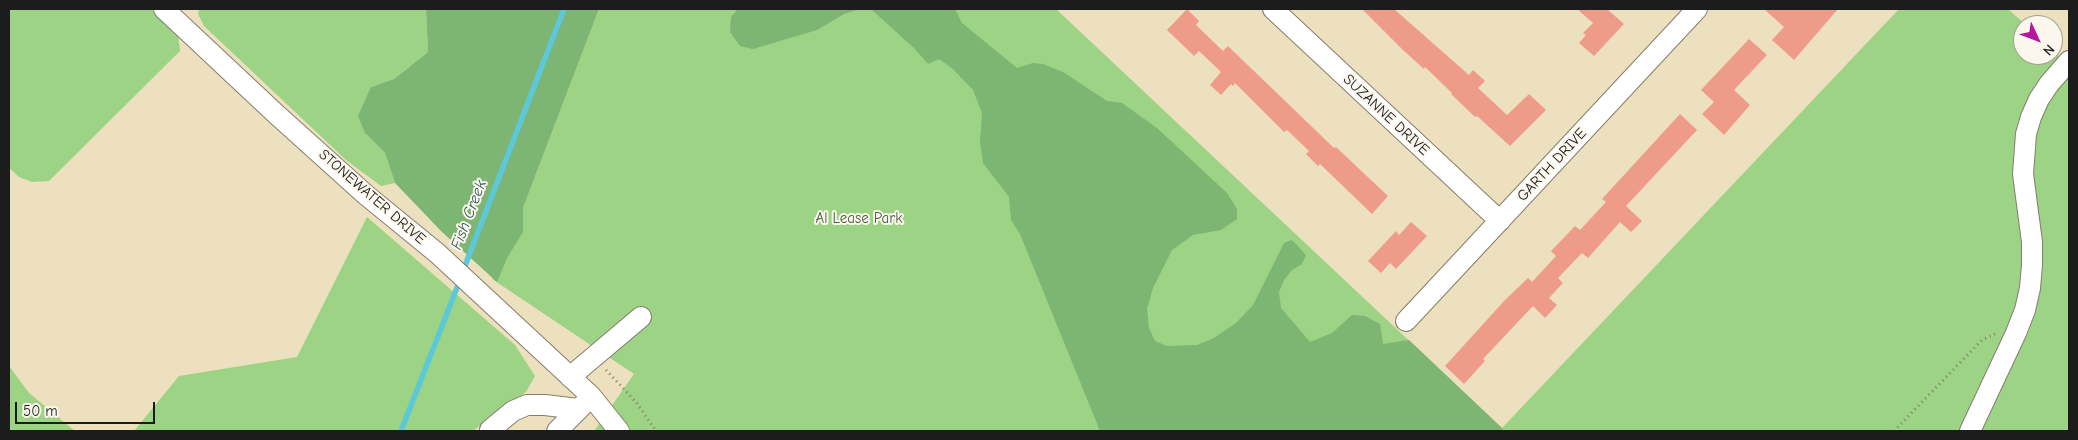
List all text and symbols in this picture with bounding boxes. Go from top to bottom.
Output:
north arrow [2013,15,2063,65]
text: N [2039,41,2058,59]
street label: SUZANNE DRIVE [1339,70,1433,160]
street label: GARTH DRIVE [1514,125,1590,205]
street label: STONEWATER DRIVE [315,146,429,248]
water label: Fish Creek [447,177,491,253]
park label: Al Lease Park [816,210,902,228]
scale bar [18,392,158,424]
text: 50 m [23,402,58,420]

